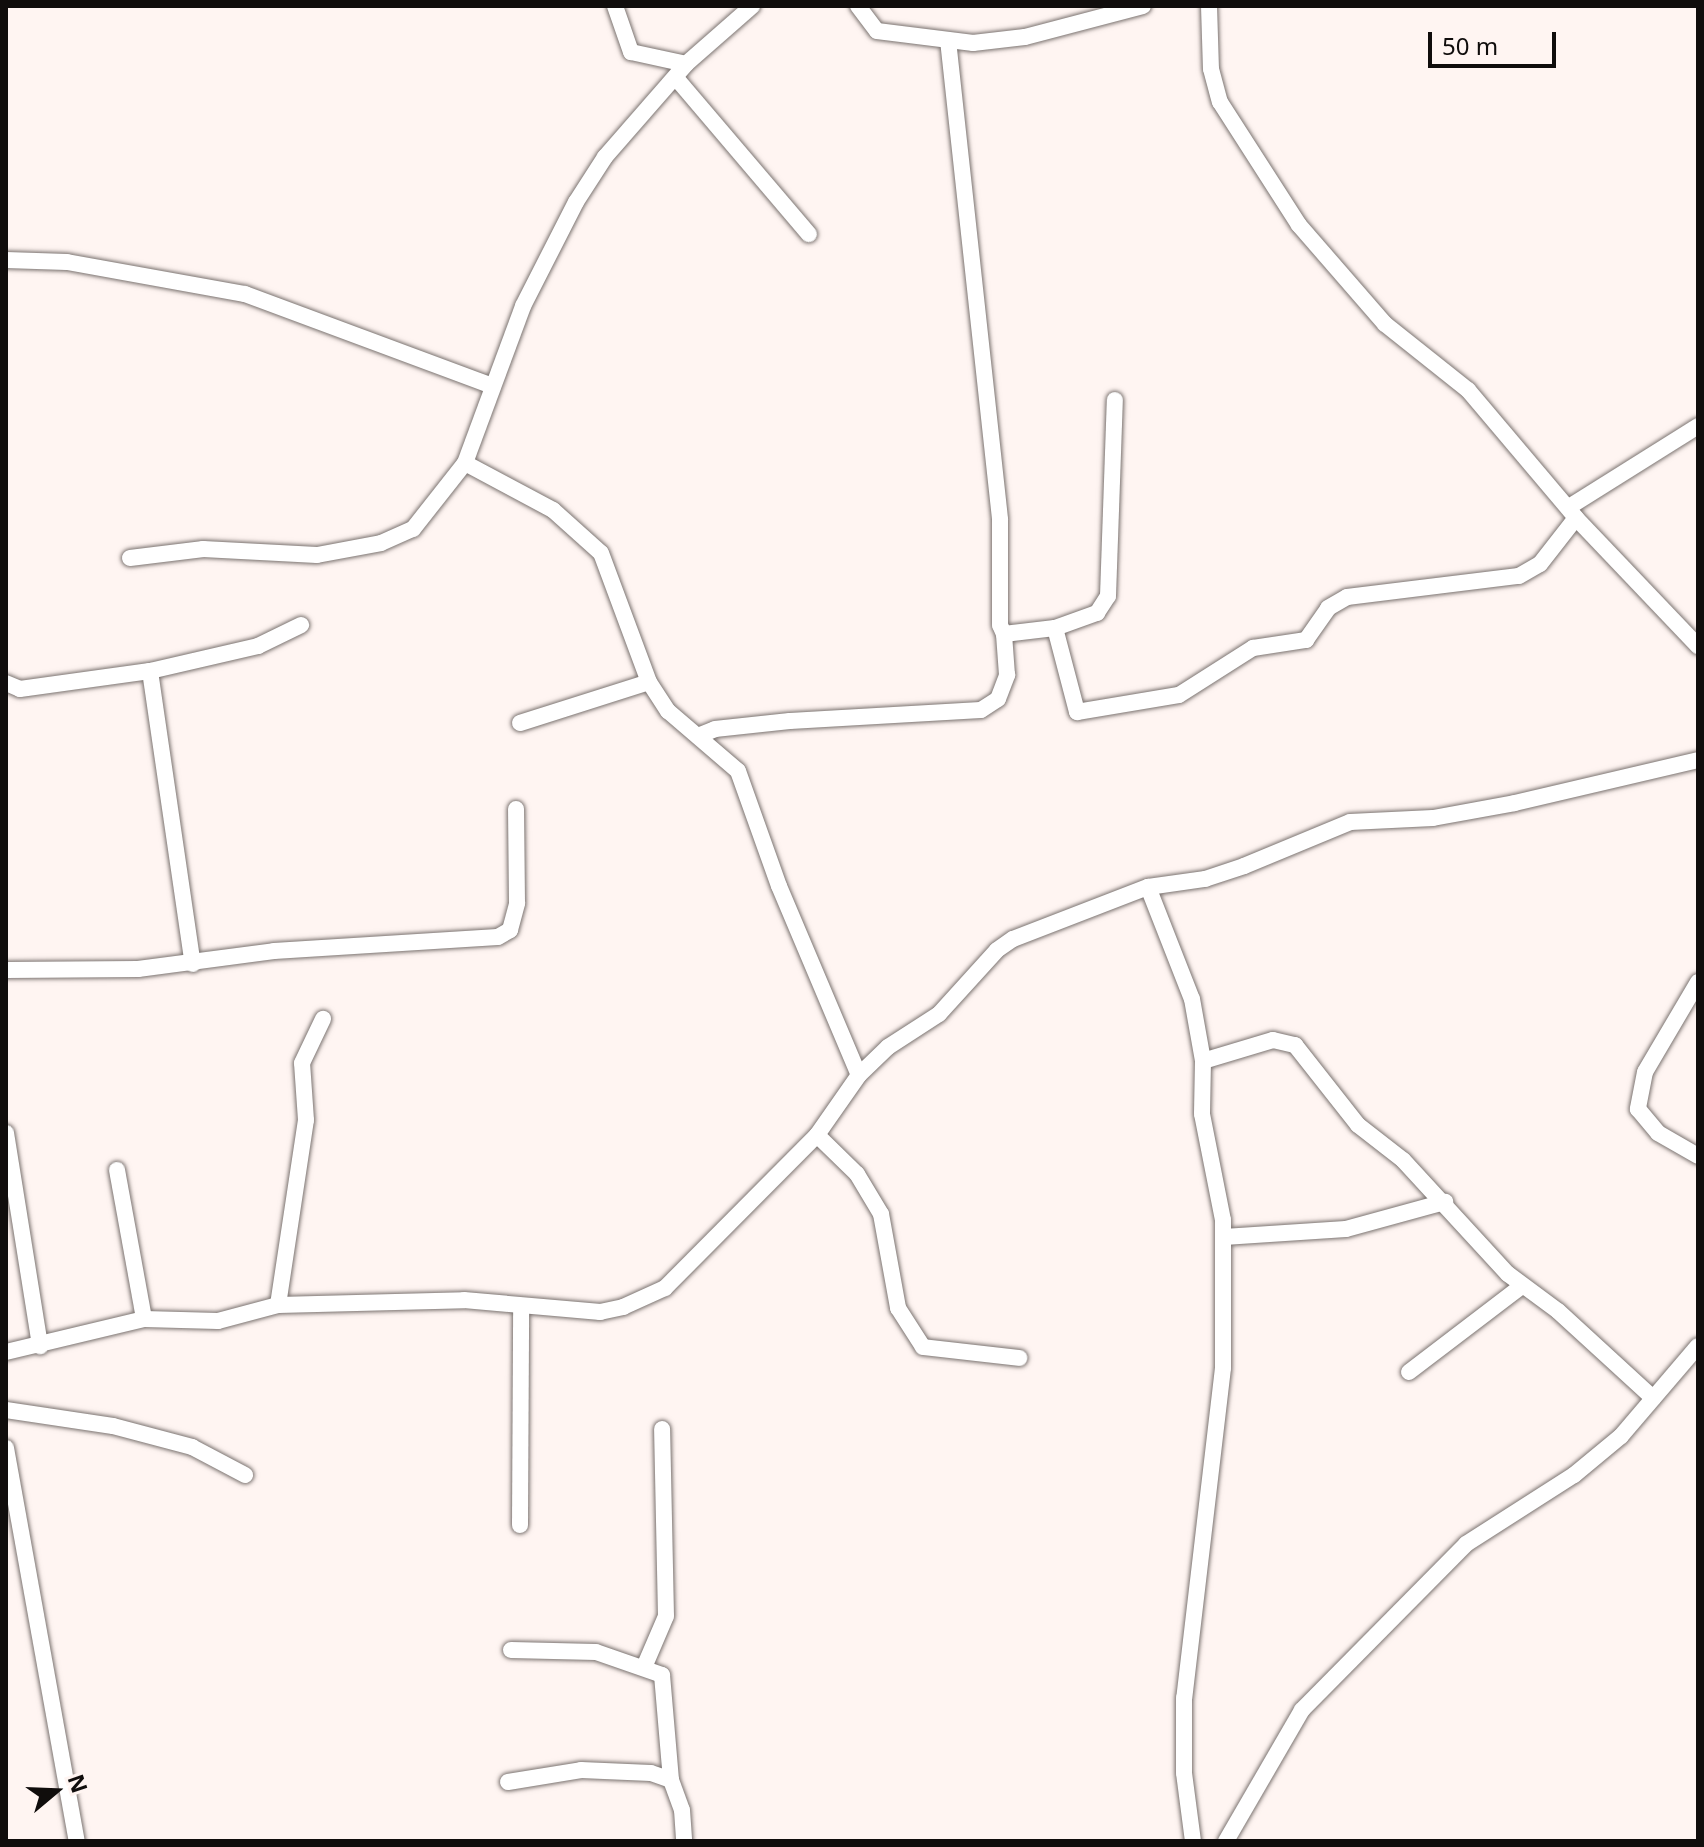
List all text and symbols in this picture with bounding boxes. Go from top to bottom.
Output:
scale bar [1432,16,1560,66]
text: 50 m [1442,29,1498,62]
north arrow [16,1751,96,1831]
text: N [62,1770,96,1797]

